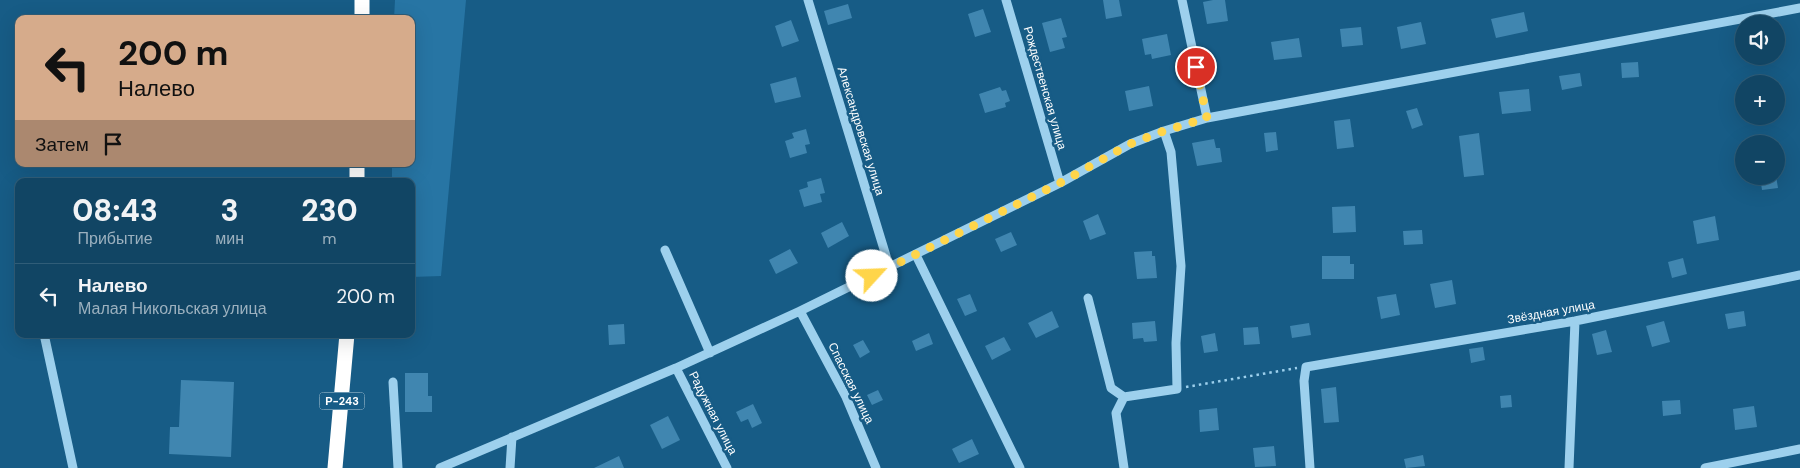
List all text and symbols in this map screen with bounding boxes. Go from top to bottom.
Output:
map controls [1735,15,1785,185]
button: sound [1735,15,1785,65]
street label: Рождественская улица [1020,24,1070,152]
text: 200 m [118,30,229,76]
icon: left [35,35,100,100]
pin [1175,46,1217,88]
icon: arrive [1182,53,1210,81]
street label: Александровская улица [834,65,888,198]
text: Налево [118,74,195,103]
button: + [1735,75,1785,125]
icon: arrive [99,130,127,158]
text: Затем [35,132,89,157]
button: − [1735,135,1785,185]
text: 08:43 [72,191,158,230]
text: 3 [221,191,239,230]
text: 230 [301,191,358,230]
text: Прибытие [78,228,153,249]
text: мин [215,228,244,249]
text: m [322,228,337,249]
position arrow [845,249,897,301]
text: Налево [78,273,148,298]
icon: left [35,282,63,310]
text: 200 m [336,284,395,309]
street label: Звёздная улица [1506,296,1596,328]
text: Малая Никольская улица [78,298,267,319]
street label: Спасская улица [824,340,878,427]
street label: Радужная улица [685,369,741,458]
road number: Р-243 [320,392,364,410]

